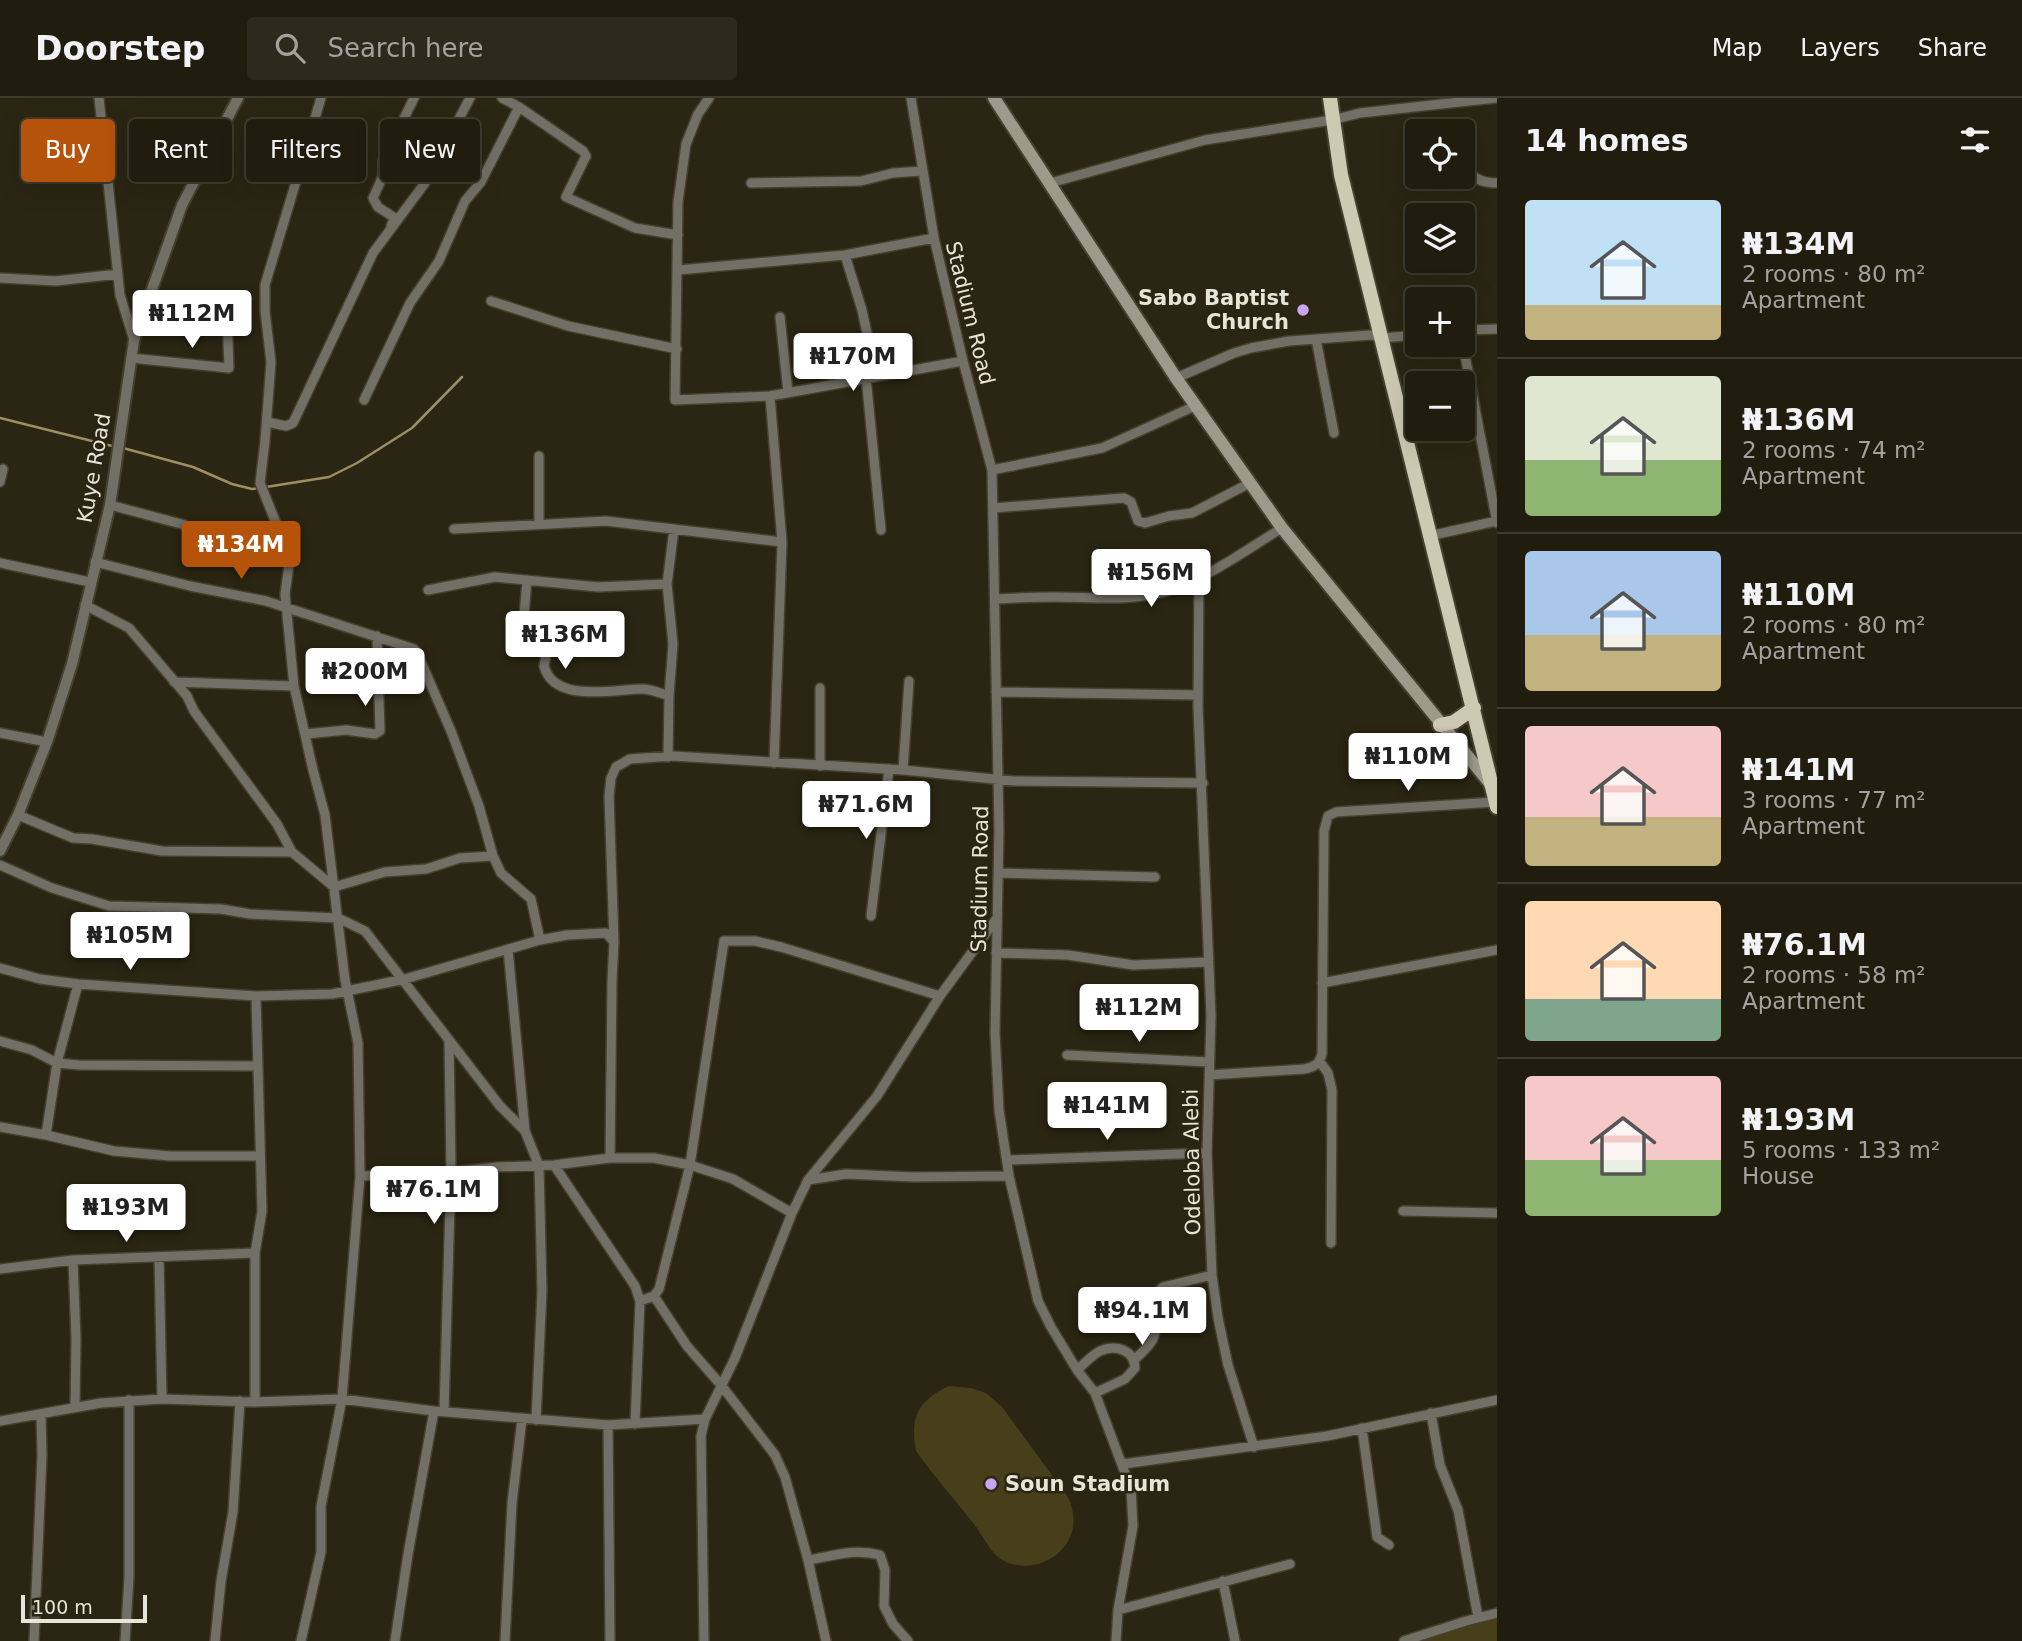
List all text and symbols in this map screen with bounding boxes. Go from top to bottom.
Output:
search box [247,17,737,80]
text: Doorstep [35,29,205,68]
icon: search [271,29,309,67]
text: Search here [327,33,484,63]
text: Map [1712,34,1762,62]
text: Layers [1800,34,1880,62]
text: Share [1918,34,1987,62]
chip: Buy [21,119,115,182]
chip: Rent [129,119,232,182]
chip: Filters [246,119,366,182]
chip: New [380,119,480,182]
map controls [1405,119,1475,441]
button: locate [1405,119,1475,189]
icon: filters [1956,121,1994,159]
text: 14 homes [1525,123,1689,158]
button: layers [1405,203,1475,273]
text: ₦134M [1742,226,1855,261]
icon: home [1581,228,1665,312]
street label: Stadium Road [941,239,999,387]
text: 2 rooms · 80 m² [1742,261,1926,287]
place label: Sabo Baptist Church [1138,286,1289,334]
button: + [1405,287,1475,357]
text: Apartment [1742,287,1865,313]
pin: ₦112M [143,290,241,350]
text: ₦112M [149,300,235,326]
marker: Sabo Baptist Church [1295,302,1311,318]
pin: ₦170M [804,334,902,393]
text: ₦170M [810,343,896,369]
button: − [1405,371,1475,441]
text: ₦136M [1742,402,1855,437]
icon: home [1581,404,1665,488]
street label: Kuye Road [73,411,115,525]
text: 2 rooms · 74 m² [1742,437,1926,463]
text: Apartment [1742,463,1865,489]
pin: ₦134M [192,522,290,581]
text: ₦134M [198,531,284,557]
pin: ₦156M [1102,550,1200,609]
text: ₦156M [1108,559,1194,585]
text: ₦110M [1742,577,1855,612]
icon: home [1581,579,1665,663]
pin: ₦136M [516,612,614,671]
text: 2 rooms · 80 m² [1742,612,1926,638]
text: ₦136M [522,621,608,647]
text: Apartment [1742,638,1865,664]
pin: ₦200M [316,648,414,708]
text: ₦200M [322,658,408,684]
pin: ₦110M [1359,734,1457,793]
text: ₦110M [1365,743,1451,769]
text: ₦141M [1742,752,1855,787]
icon: home [1581,754,1665,838]
pin: ₦71.6M [809,782,923,841]
text: 3 rooms · 77 m² [1742,787,1926,813]
text: ₦71.6M [818,791,914,817]
street label: Stadium Road [967,805,993,953]
text: Apartment [1742,813,1865,839]
pin: ₦105M [81,912,179,972]
text: ₦105M [87,922,173,948]
text: ₦76.1M [1742,927,1867,962]
icon: home [1581,929,1665,1013]
text: 2 rooms · 58 m² [1742,962,1926,988]
pin: ₦112M [1090,984,1188,1044]
text: Apartment [1742,988,1865,1014]
text: ₦112M [1096,994,1182,1020]
pin: ₦141M [1058,1082,1156,1142]
street label: Odeloba Alebi [1179,1088,1205,1236]
text: ₦141M [1064,1092,1150,1118]
text: ₦193M [1742,1102,1855,1137]
icon: home [1581,1104,1665,1188]
text: 5 rooms · 133 m² [1742,1137,1940,1163]
text: House [1742,1163,1814,1189]
pin: ₦76.1M [377,1166,491,1226]
text: ₦76.1M [386,1176,482,1202]
pin: ₦193M [77,1184,175,1244]
text: ₦193M [83,1194,169,1220]
pin: ₦94.1M [1085,1288,1199,1347]
text: ₦94.1M [1094,1297,1190,1323]
place label: Soun Stadium [1005,1472,1170,1496]
marker: Soun Stadium [983,1476,999,1492]
scale bar [21,1592,147,1624]
text: 100 m [32,1596,93,1618]

